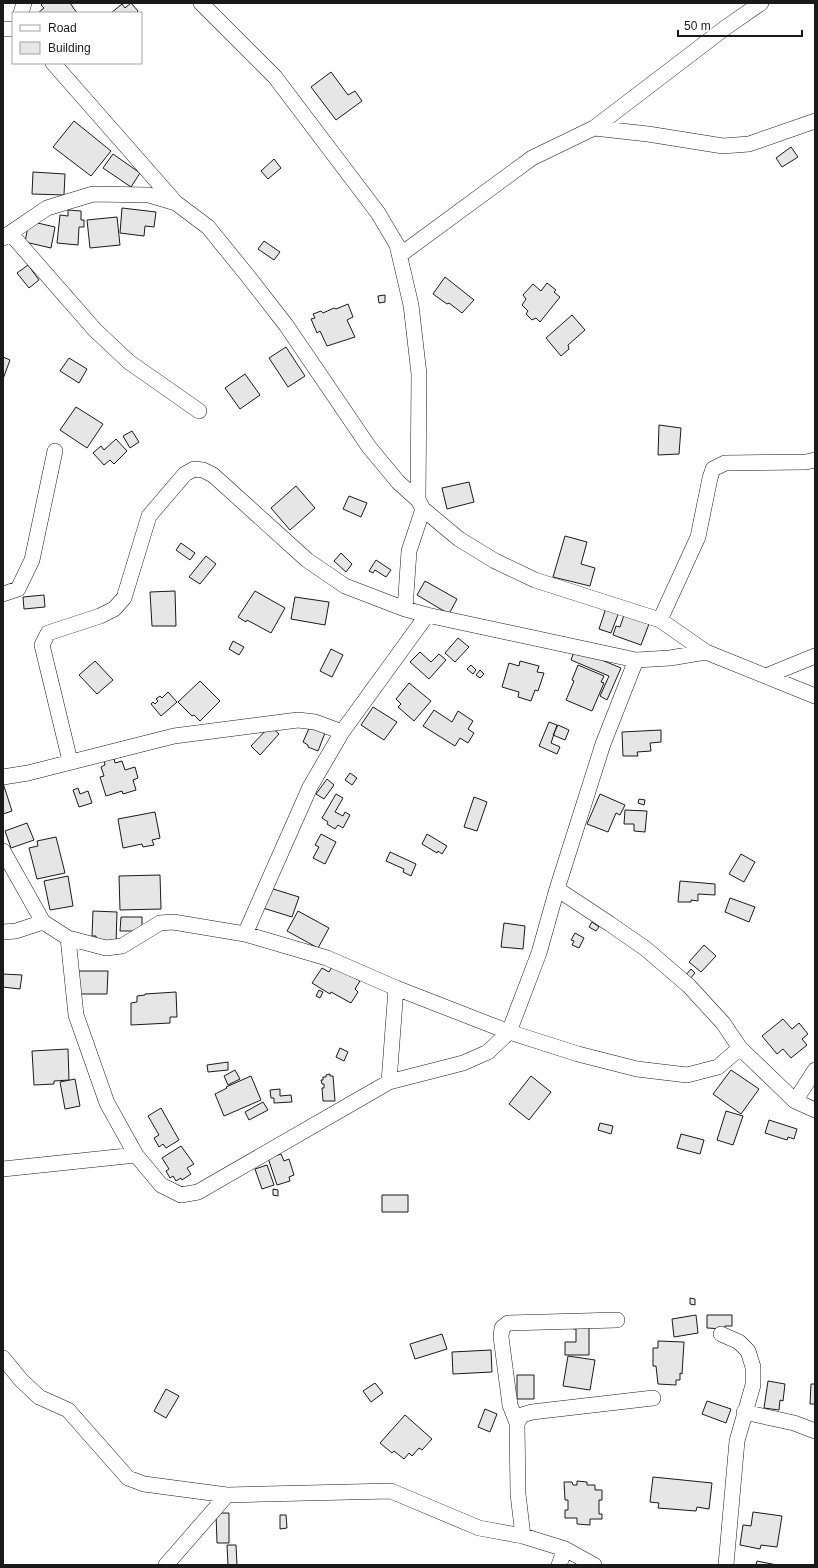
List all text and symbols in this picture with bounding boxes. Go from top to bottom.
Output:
legend [12,12,142,64]
scale bar [678,12,802,38]
text: 50 m [684,19,711,33]
text: Road [48,21,77,35]
text: Building [48,41,91,55]

